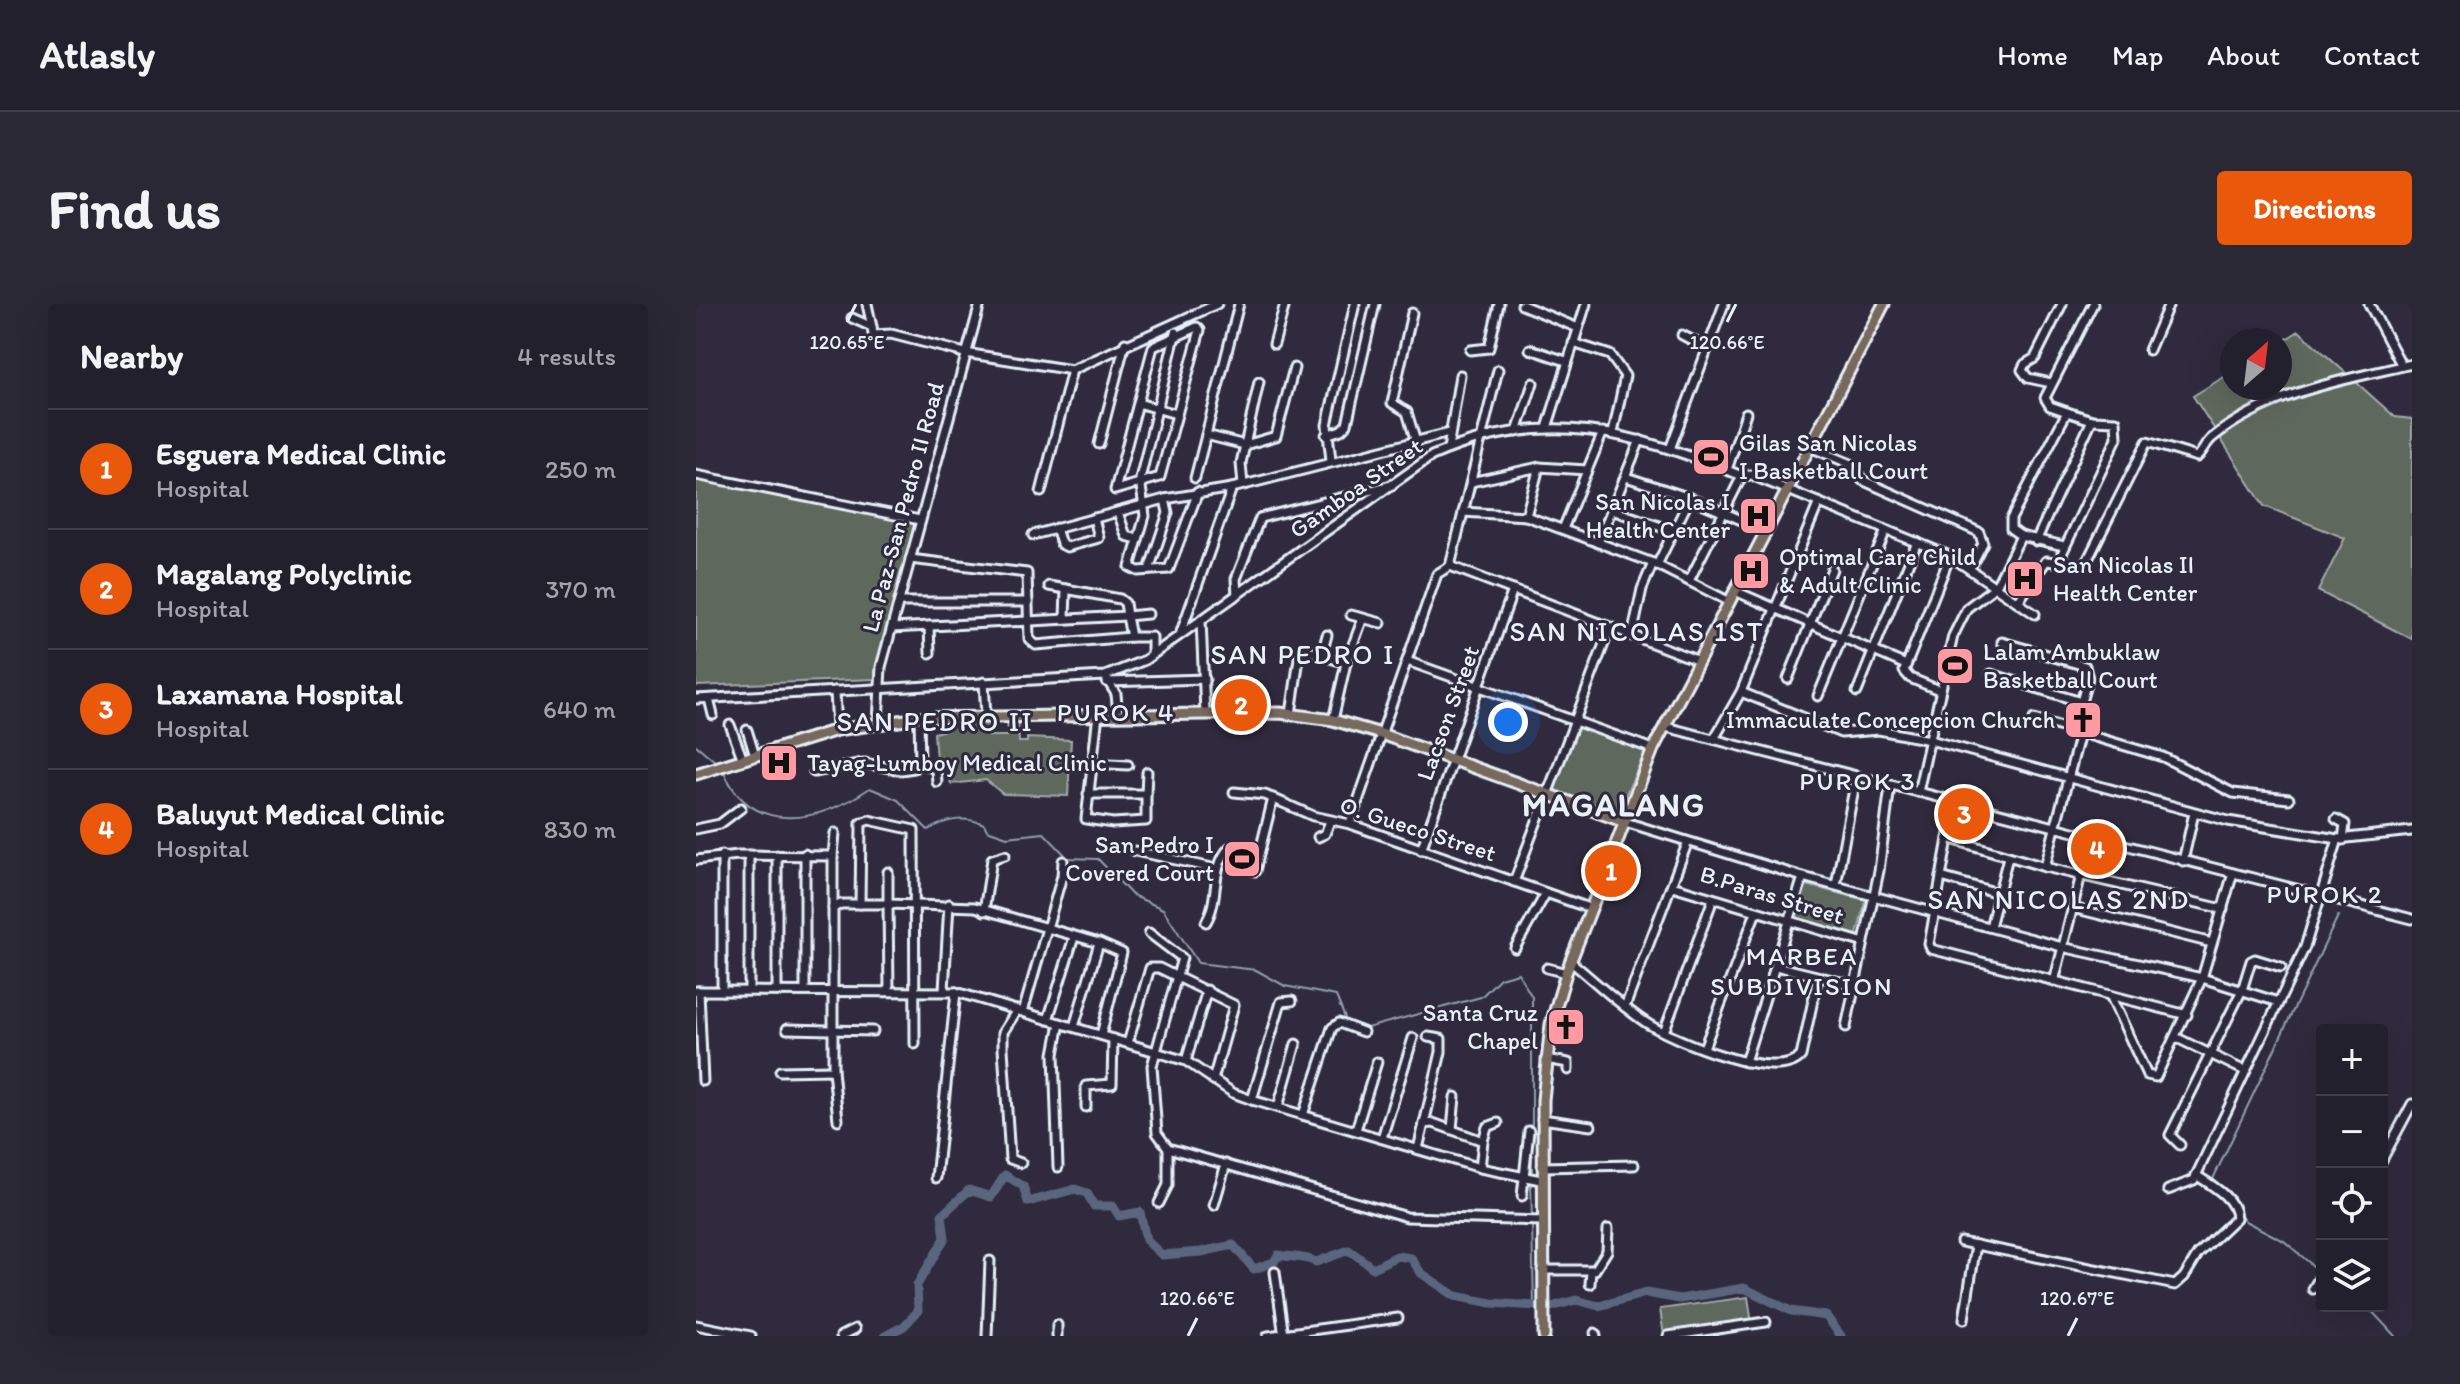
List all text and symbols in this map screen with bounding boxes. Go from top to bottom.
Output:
text: Atlasly [40,32,155,78]
text: Home [1997,38,2068,72]
text: Map [2112,38,2163,72]
text: About [2207,38,2280,72]
text: Contact [2324,38,2420,72]
button: Directions [2217,171,2412,245]
text: Find us [48,175,221,242]
north arrow [2220,328,2292,400]
text: 120.65°E [809,330,885,354]
text: 120.66°E [1689,330,1765,354]
text: Nearby [80,336,183,377]
text: 4 results [517,340,616,372]
street label: La Paz-San Pedro II Road [855,378,950,635]
place label: Gilas San Nicolas I Basketball Court [1739,428,1928,485]
street label: Gamboa Street [1284,431,1428,544]
text: Esguera Medical Clinic [156,435,446,472]
sports icon: Gilas San Nicolas I Basketball Court [1690,436,1732,478]
text: 1 [100,453,112,485]
text: 250 m [545,453,616,485]
text: Hospital [156,472,249,504]
place label: San Nicolas I Health Center [1586,487,1730,544]
hospital icon: San Nicolas I Health Center [1737,495,1779,537]
place label: Optimal Care Child & Adult Clinic [1779,542,1976,599]
hospital icon: Optimal Care Child & Adult Clinic [1730,550,1772,592]
place label: San Nicolas II Health Center [2053,550,2198,607]
text: Magalang Polyclinic [156,555,412,592]
hospital icon: San Nicolas II Health Center [2004,558,2046,600]
text: 2 [99,573,113,605]
text: 370 m [545,573,616,605]
text: Hospital [156,592,249,624]
district label: SAN NICOLAS 1ST [1509,614,1765,648]
district label: SAN PEDRO I [1211,637,1395,671]
place label: Lalam Ambuklaw Basketball Court [1983,637,2160,694]
street label: Lacson Street [1410,641,1485,784]
sports icon: Lalam Ambuklaw Basketball Court [1934,645,1976,687]
text: Laxamana Hospital [156,675,403,712]
pin: 2 [1215,675,1267,735]
text: 3 [99,693,113,725]
text: 640 m [543,693,616,725]
district label: PUROK 4 [1057,696,1175,728]
church icon: Immaculate Concepcion Church [2062,699,2104,741]
your location [1488,702,1528,742]
district label: SAN PEDRO II [836,704,1034,738]
place label: Immaculate Concepcion Church [1726,705,2055,734]
text: Hospital [156,712,249,744]
hospital icon: Tayag-Lumboy Medical Clinic [758,742,800,784]
place label: Tayag-Lumboy Medical Clinic [807,748,1107,777]
district label: PUROK 3 [1799,765,1917,797]
pin: 3 [1938,784,1990,844]
district label: MAGALANG [1522,786,1706,824]
street label: O. Gueco Street [1336,790,1500,867]
text: Baluyut Medical Clinic [156,795,444,832]
text: 4 [98,813,114,845]
text: 830 m [544,813,616,845]
pin: 4 [2071,819,2123,879]
place label: San Pedro I Covered Court [1065,830,1214,887]
text: Hospital [156,832,249,864]
sports icon: San Pedro I Covered Court [1221,838,1263,880]
pin: 1 [1585,841,1637,901]
street label: B.Paras Street [1697,859,1848,930]
district label: PUROK 2 [2267,878,2383,910]
district label: SAN NICOLAS 2ND [1928,882,2190,916]
district label: MARBEA SUBDIVISION [1710,940,1894,1002]
place label: Santa Cruz Chapel [1423,998,1538,1055]
church icon: Santa Cruz Chapel [1545,1006,1587,1048]
map controls [2316,1024,2388,1312]
button: + [2316,1024,2388,1096]
button: − [2316,1096,2388,1168]
button: locate [2316,1168,2388,1240]
button: layers [2316,1240,2388,1312]
text: 120.66°E [1159,1286,1235,1310]
text: 120.67°E [2040,1286,2114,1310]

